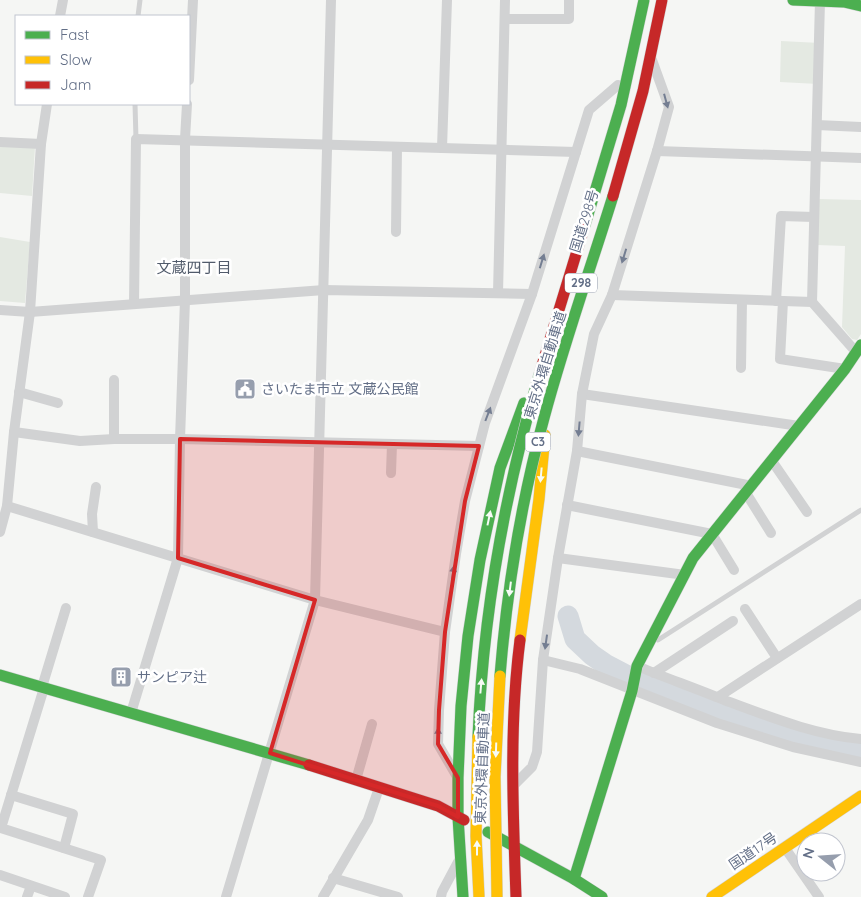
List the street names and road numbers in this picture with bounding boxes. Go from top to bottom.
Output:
street label: 国道298号 [566,187,602,255]
road number: 298 [565,274,597,292]
street label: 東京外環自動車道 [520,309,570,421]
road number: C3 [526,432,550,452]
street label: 東京外環自動車道 [471,712,493,824]
street label: 国道17号 [725,828,781,874]

